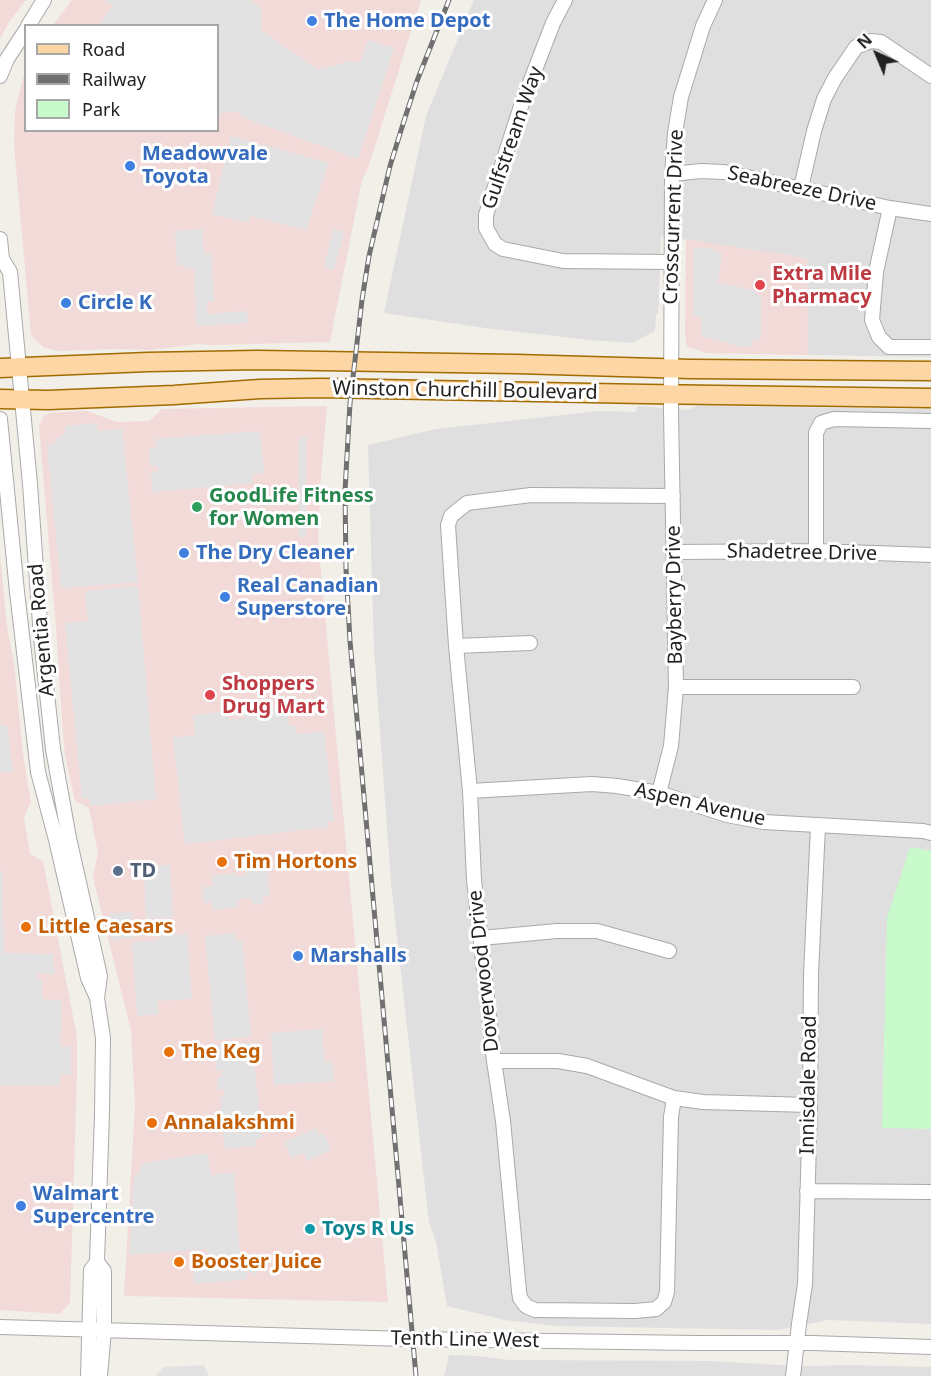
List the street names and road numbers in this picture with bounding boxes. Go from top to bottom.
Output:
street label: Gulfstream Way [477,63,549,213]
street label: Crosscurrent Drive [659,129,689,305]
street label: Seabreeze Drive [725,162,879,216]
street label: Winston Churchill Boulevard [332,377,598,405]
street label: Bayberry Drive [662,525,688,665]
street label: Shadetree Drive [727,540,877,566]
street label: Argentia Road [24,562,60,698]
street label: Aspen Avenue [632,778,768,832]
street label: Doverwood Drive [464,889,504,1053]
street label: Innisdale Road [796,1015,822,1155]
street label: Tenth Line West [390,1327,540,1353]

